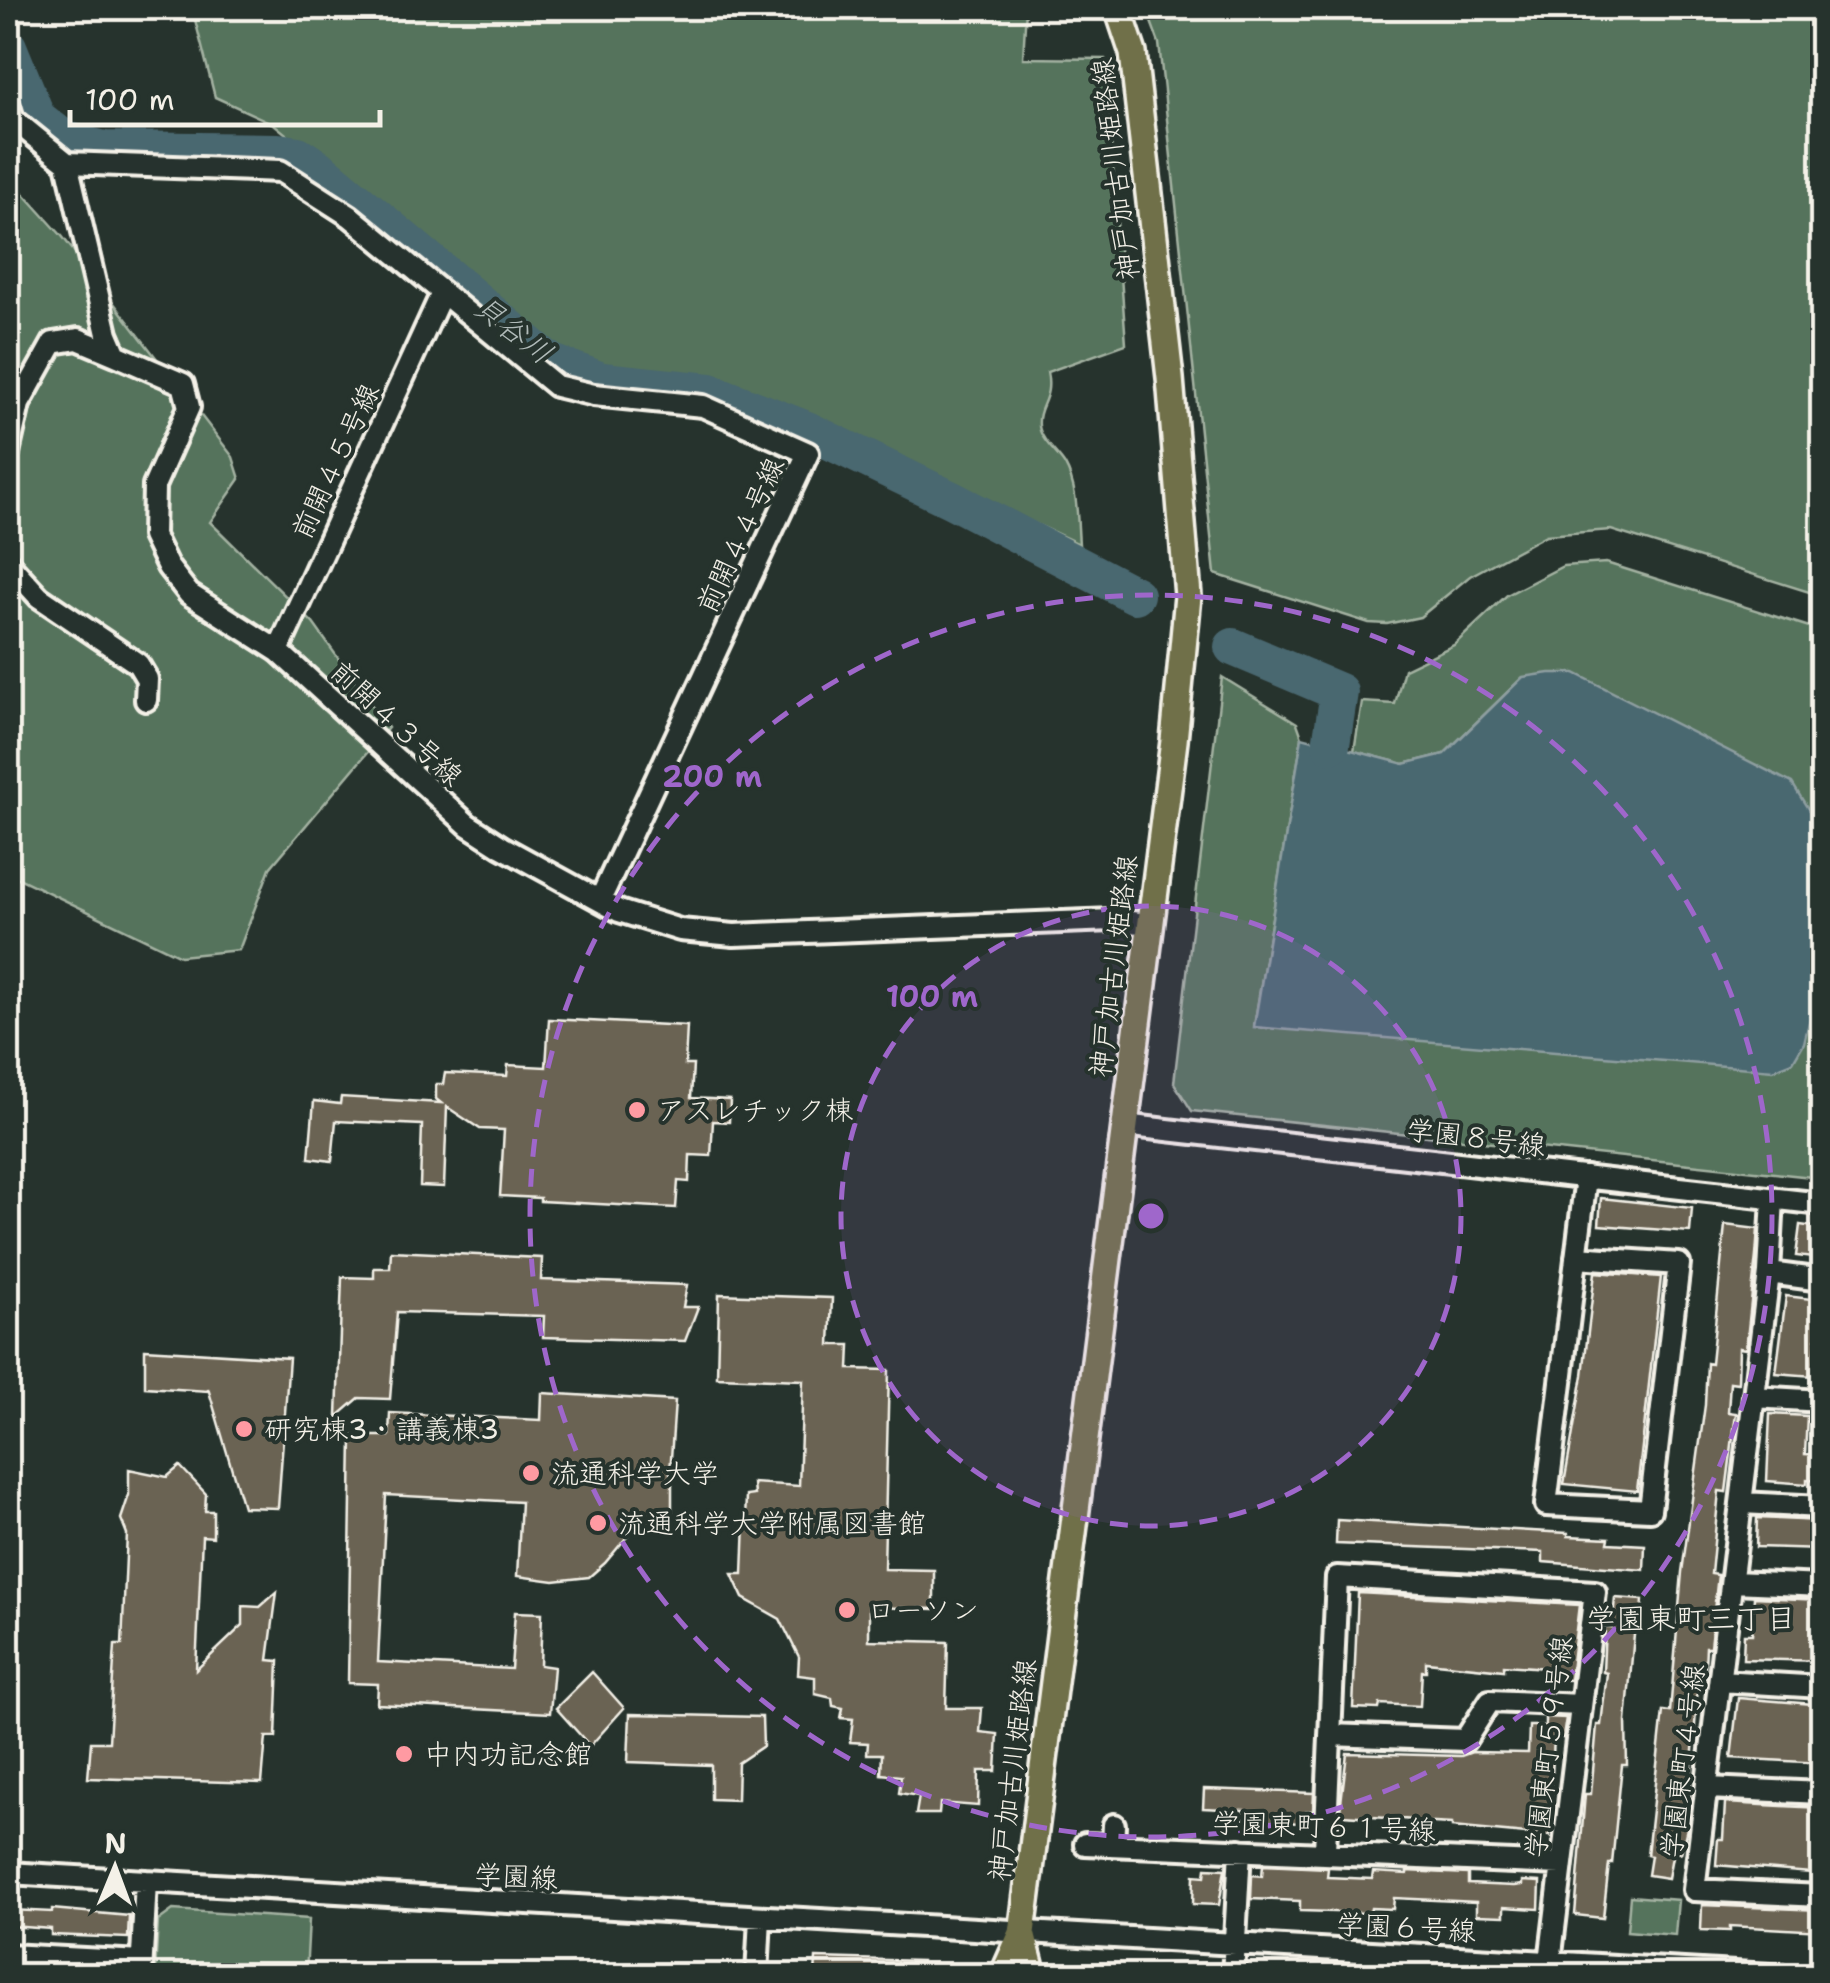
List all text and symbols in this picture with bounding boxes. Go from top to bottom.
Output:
street label: 神戸加古川姫路線 [1082,56,1148,282]
scale bar [70,65,380,127]
text: 100 m [85,79,175,120]
water label: 貝谷川 [465,286,561,373]
street label: 前開４５号線 [282,377,388,545]
street label: 前開４４号線 [687,451,793,619]
street label: 前開４３号線 [323,652,471,794]
text: 200 m [662,756,762,797]
street label: 神戸加古川姫路線 [1080,853,1146,1079]
text: 100 m [886,976,978,1017]
place label: アスレチック棟 [657,1091,853,1129]
marker: アスレチック棟 [626,1099,648,1121]
street label: 学園８号線 [1404,1110,1548,1164]
centre of rings [1133,1198,1169,1234]
place label: 研究棟3・講義棟3 [264,1410,499,1448]
marker: 研究棟3・講義棟3 [233,1418,255,1440]
place label: 流通科学大学 [551,1454,719,1492]
marker: 流通科学大学 [520,1462,542,1484]
place label: 流通科学大学附属図書館 [618,1504,926,1542]
marker: 流通科学大学附属図書館 [587,1512,609,1534]
place label: ローソン [867,1591,979,1629]
district label: 学園東町三丁目 [1586,1598,1796,1639]
marker: ローソン [836,1599,858,1621]
street label: 学園東町５９号線 [1515,1634,1581,1860]
street label: 神戸加古川姫路線 [979,1657,1045,1883]
street label: 学園東町４号線 [1651,1661,1713,1861]
place label: 中内功記念館 [424,1735,592,1773]
marker: 中内功記念館 [393,1743,415,1765]
street label: 学園東町６１号線 [1211,1803,1437,1849]
north arrow [65,1818,165,1918]
text: N [104,1824,127,1862]
street label: 学園線 [473,1855,559,1897]
street label: 学園６号線 [1335,1904,1477,1950]

